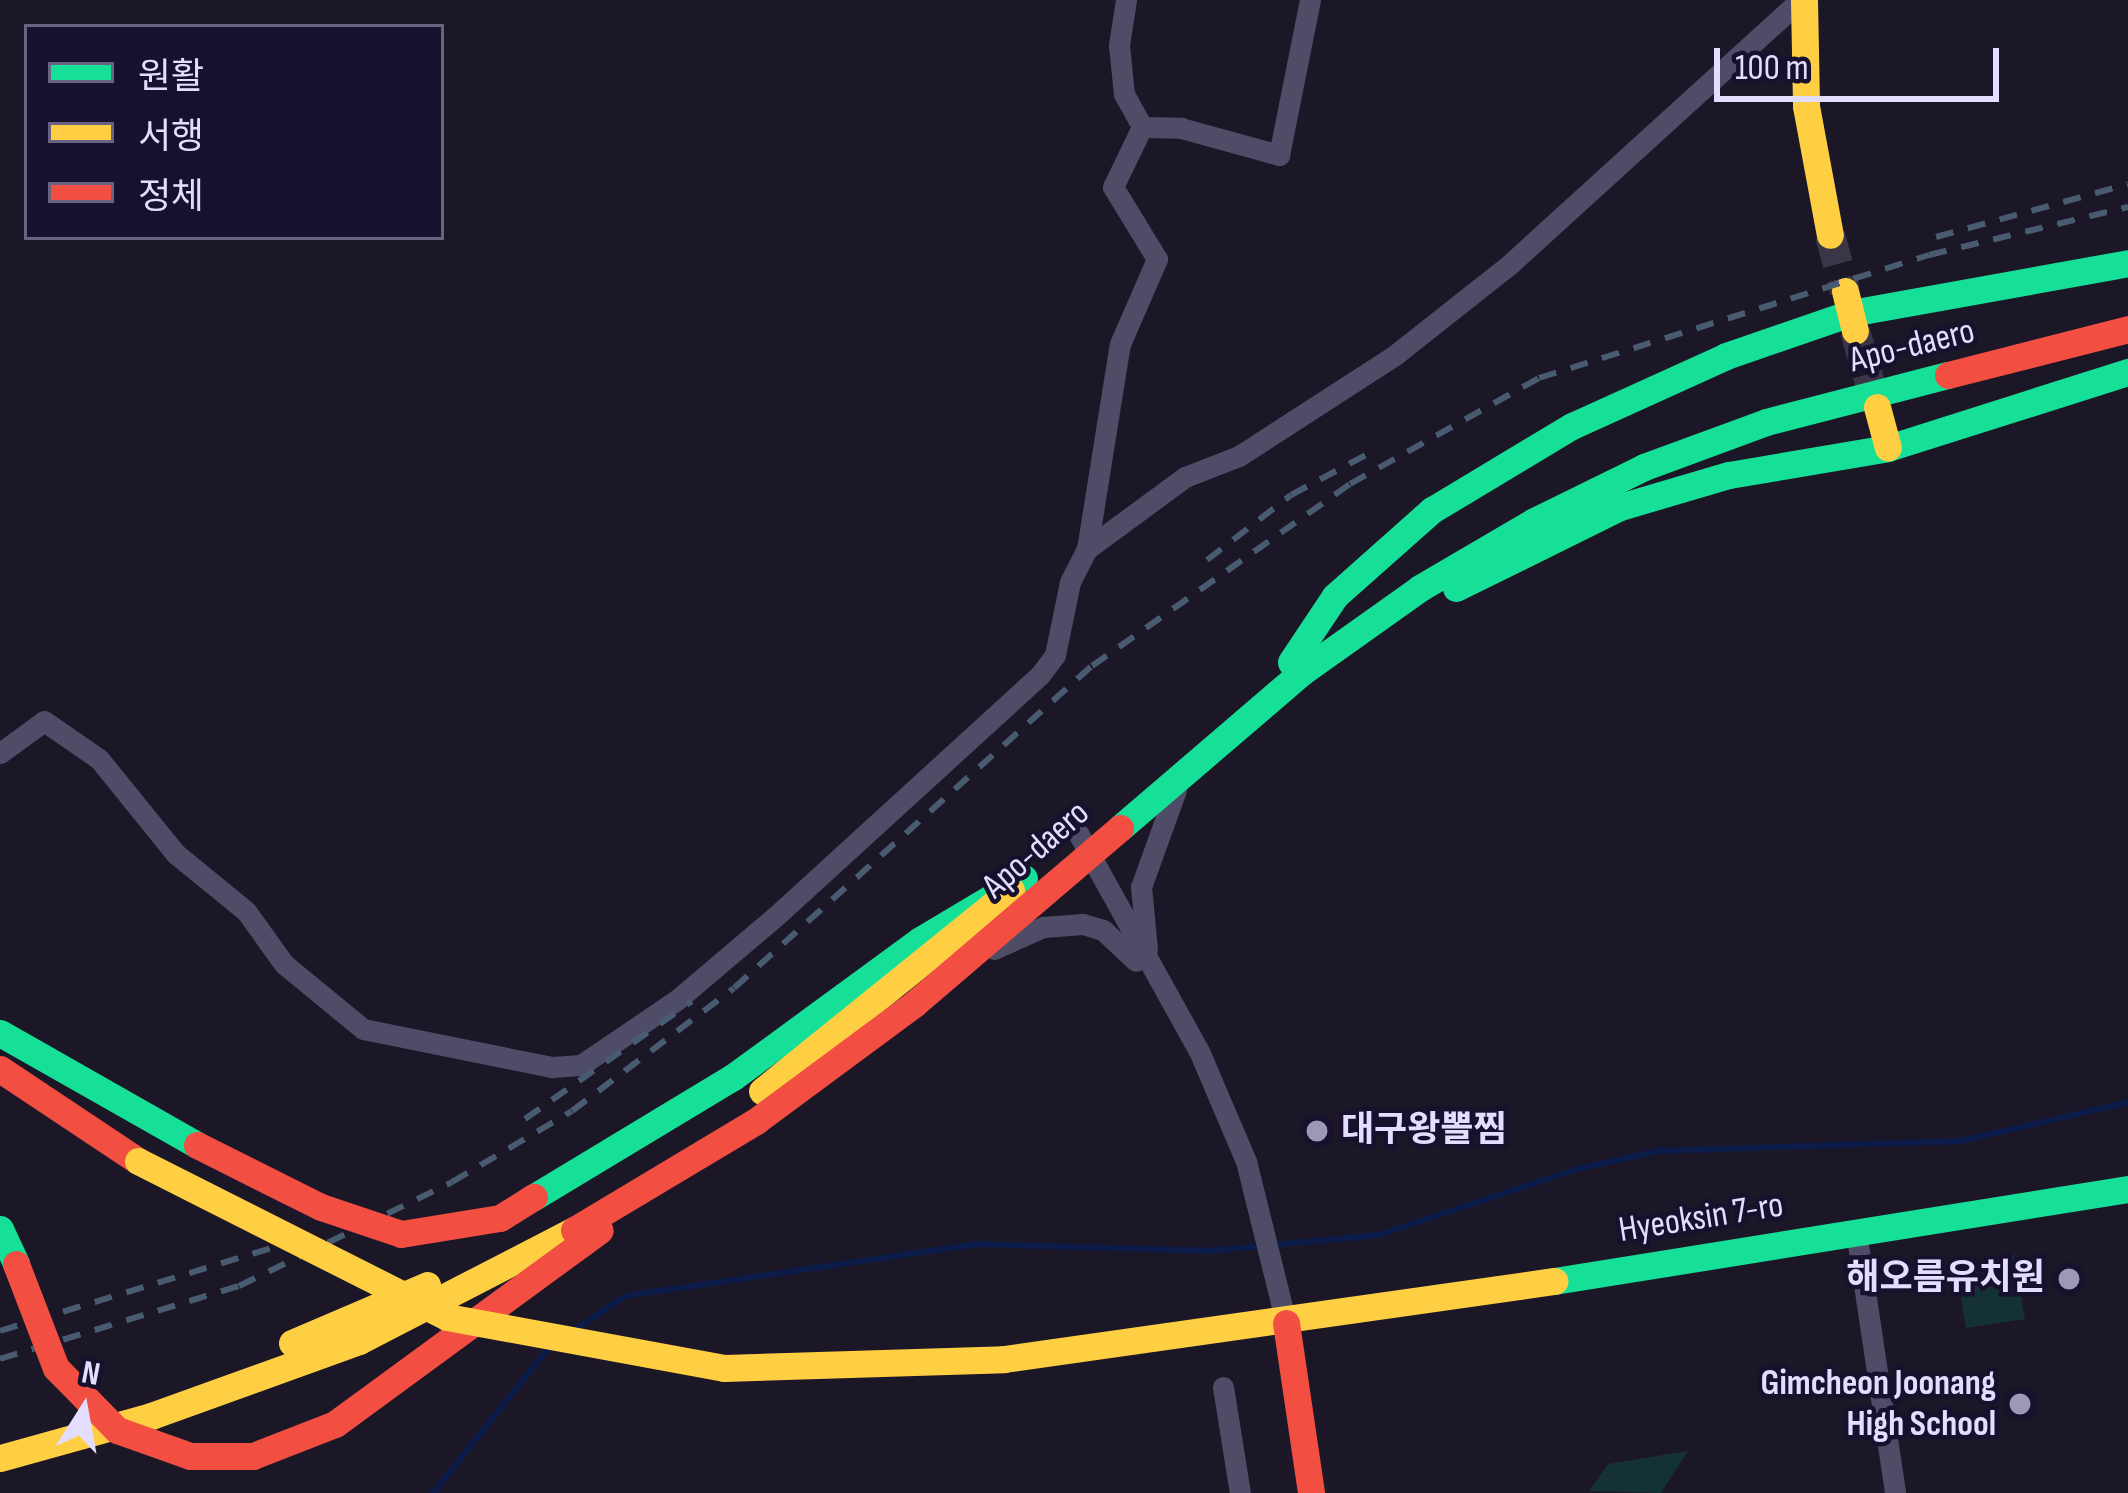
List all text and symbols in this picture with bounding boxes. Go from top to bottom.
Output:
legend [24,24,444,240]
scale bar [1720,24,2005,98]
text: 100 m [1735,47,1809,90]
text: 원활 [138,56,204,99]
text: 서행 [138,116,204,159]
text: 정체 [138,176,204,219]
street label: Apo-daero [1845,310,1979,382]
street label: Apo-daero [974,792,1098,908]
place label: 대구왕뽈찜 [1341,1109,1507,1153]
marker: 대구왕뽈찜 [1304,1118,1330,1144]
street label: Hyeoksin 7-ro [1616,1184,1786,1252]
place label: 해오름유치원 [1846,1257,2045,1301]
marker: 해오름유치원 [2056,1266,2082,1292]
north arrow [24,1349,144,1469]
text: N [78,1352,103,1395]
place label: Gimcheon Joonang High School [1761,1361,1996,1446]
marker: Gimcheon Joonang High School [2007,1391,2033,1417]

